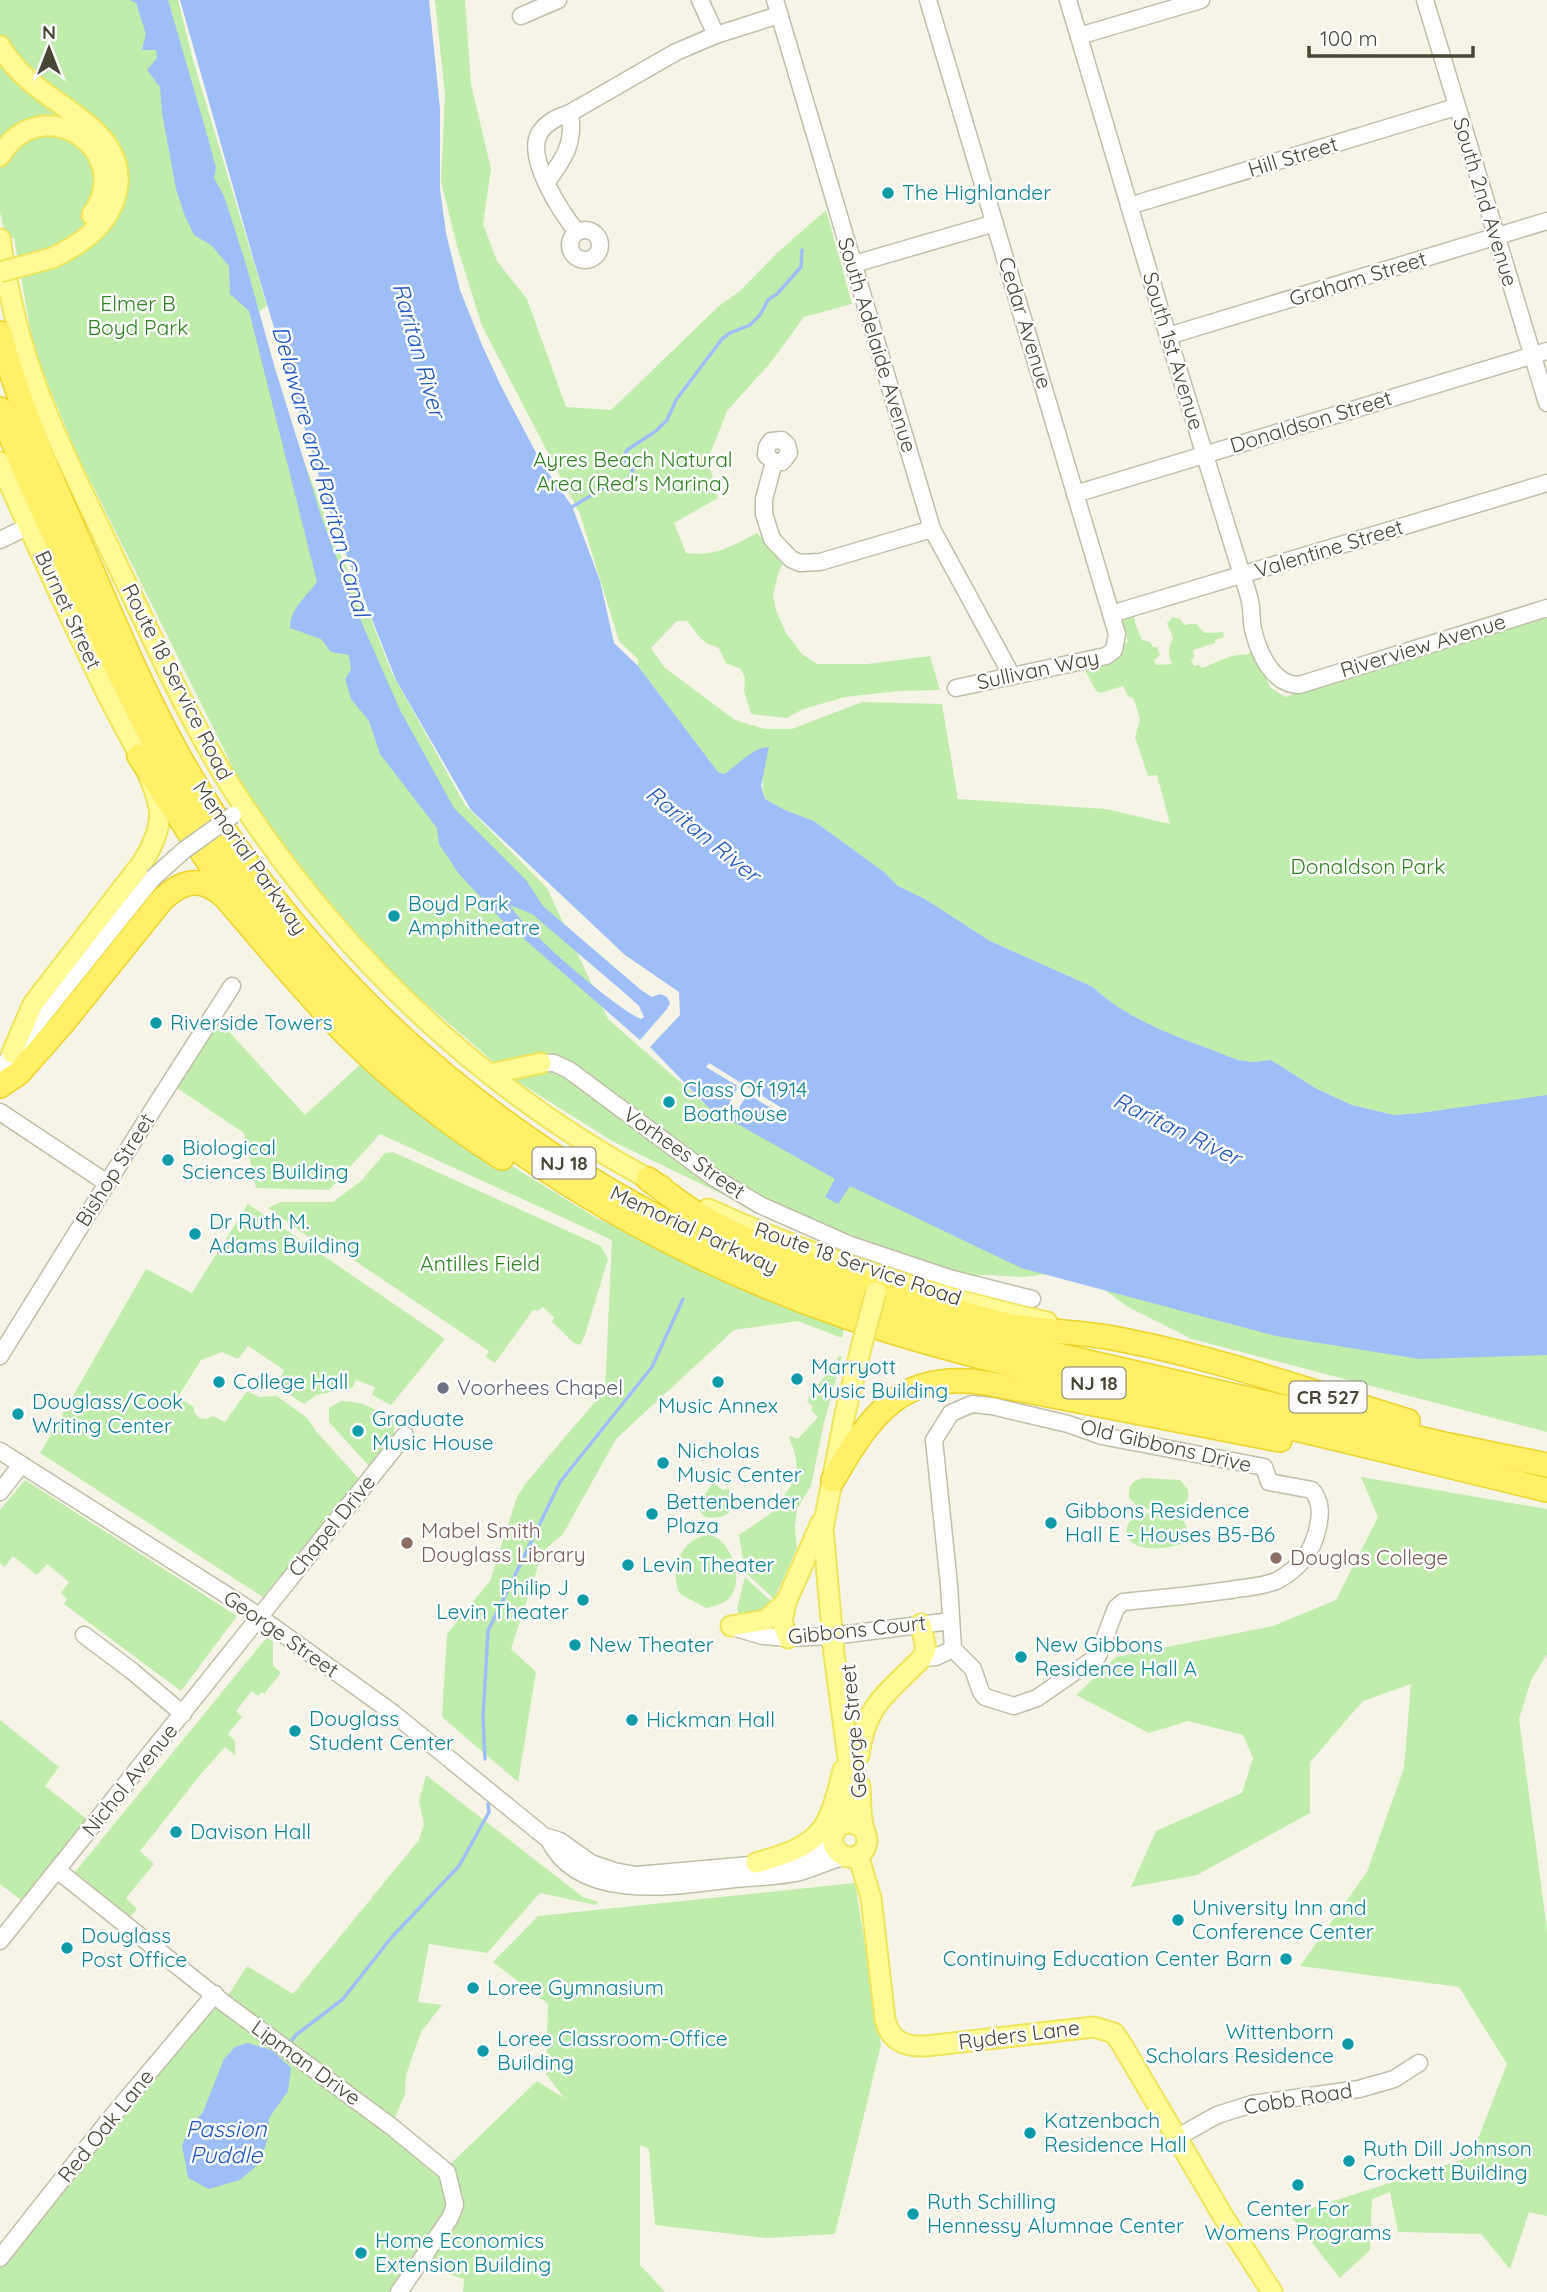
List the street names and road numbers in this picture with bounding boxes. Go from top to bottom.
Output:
street label: South 2nd Avenue [1448,114,1524,289]
street label: Hill Street [1245,130,1341,182]
street label: South Adelaide Avenue [833,234,923,455]
street label: Graham Street [1286,245,1429,311]
street label: Cedar Avenue [994,254,1058,392]
street label: South 1st Avenue [1138,269,1210,433]
street label: Donaldson Street [1227,384,1395,458]
street label: Valentine Street [1251,513,1406,583]
street label: Burnet Street [30,546,108,673]
street label: Route 18 Service Road [117,579,239,784]
street label: Riverview Avenue [1337,608,1508,683]
street label: Sullivan Way [974,643,1101,695]
street label: Memorial Parkway [188,775,314,939]
street label: Vorhees Street [619,1101,751,1204]
street label: Bishop Street [69,1108,159,1231]
road number: NJ 18 [532,1148,596,1178]
street label: Memorial Parkway [606,1179,782,1279]
street label: Route 18 Service Road [751,1215,965,1311]
road number: NJ 18 [1062,1368,1126,1399]
road number: CR 527 [1290,1382,1366,1413]
street label: Old Gibbons Drive [1078,1413,1254,1477]
street label: Chapel Drive [282,1469,380,1582]
street label: George Street [219,1584,344,1682]
street label: Gibbons Court [787,1609,927,1649]
street label: George Street [834,1663,872,1799]
street label: Nichol Avenue [76,1718,183,1841]
street label: Lipman Drive [247,2014,366,2111]
street label: Ryders Lane [957,2014,1081,2054]
street label: Red Oak Lane [52,2064,159,2187]
street label: Cobb Road [1242,2077,1354,2119]

